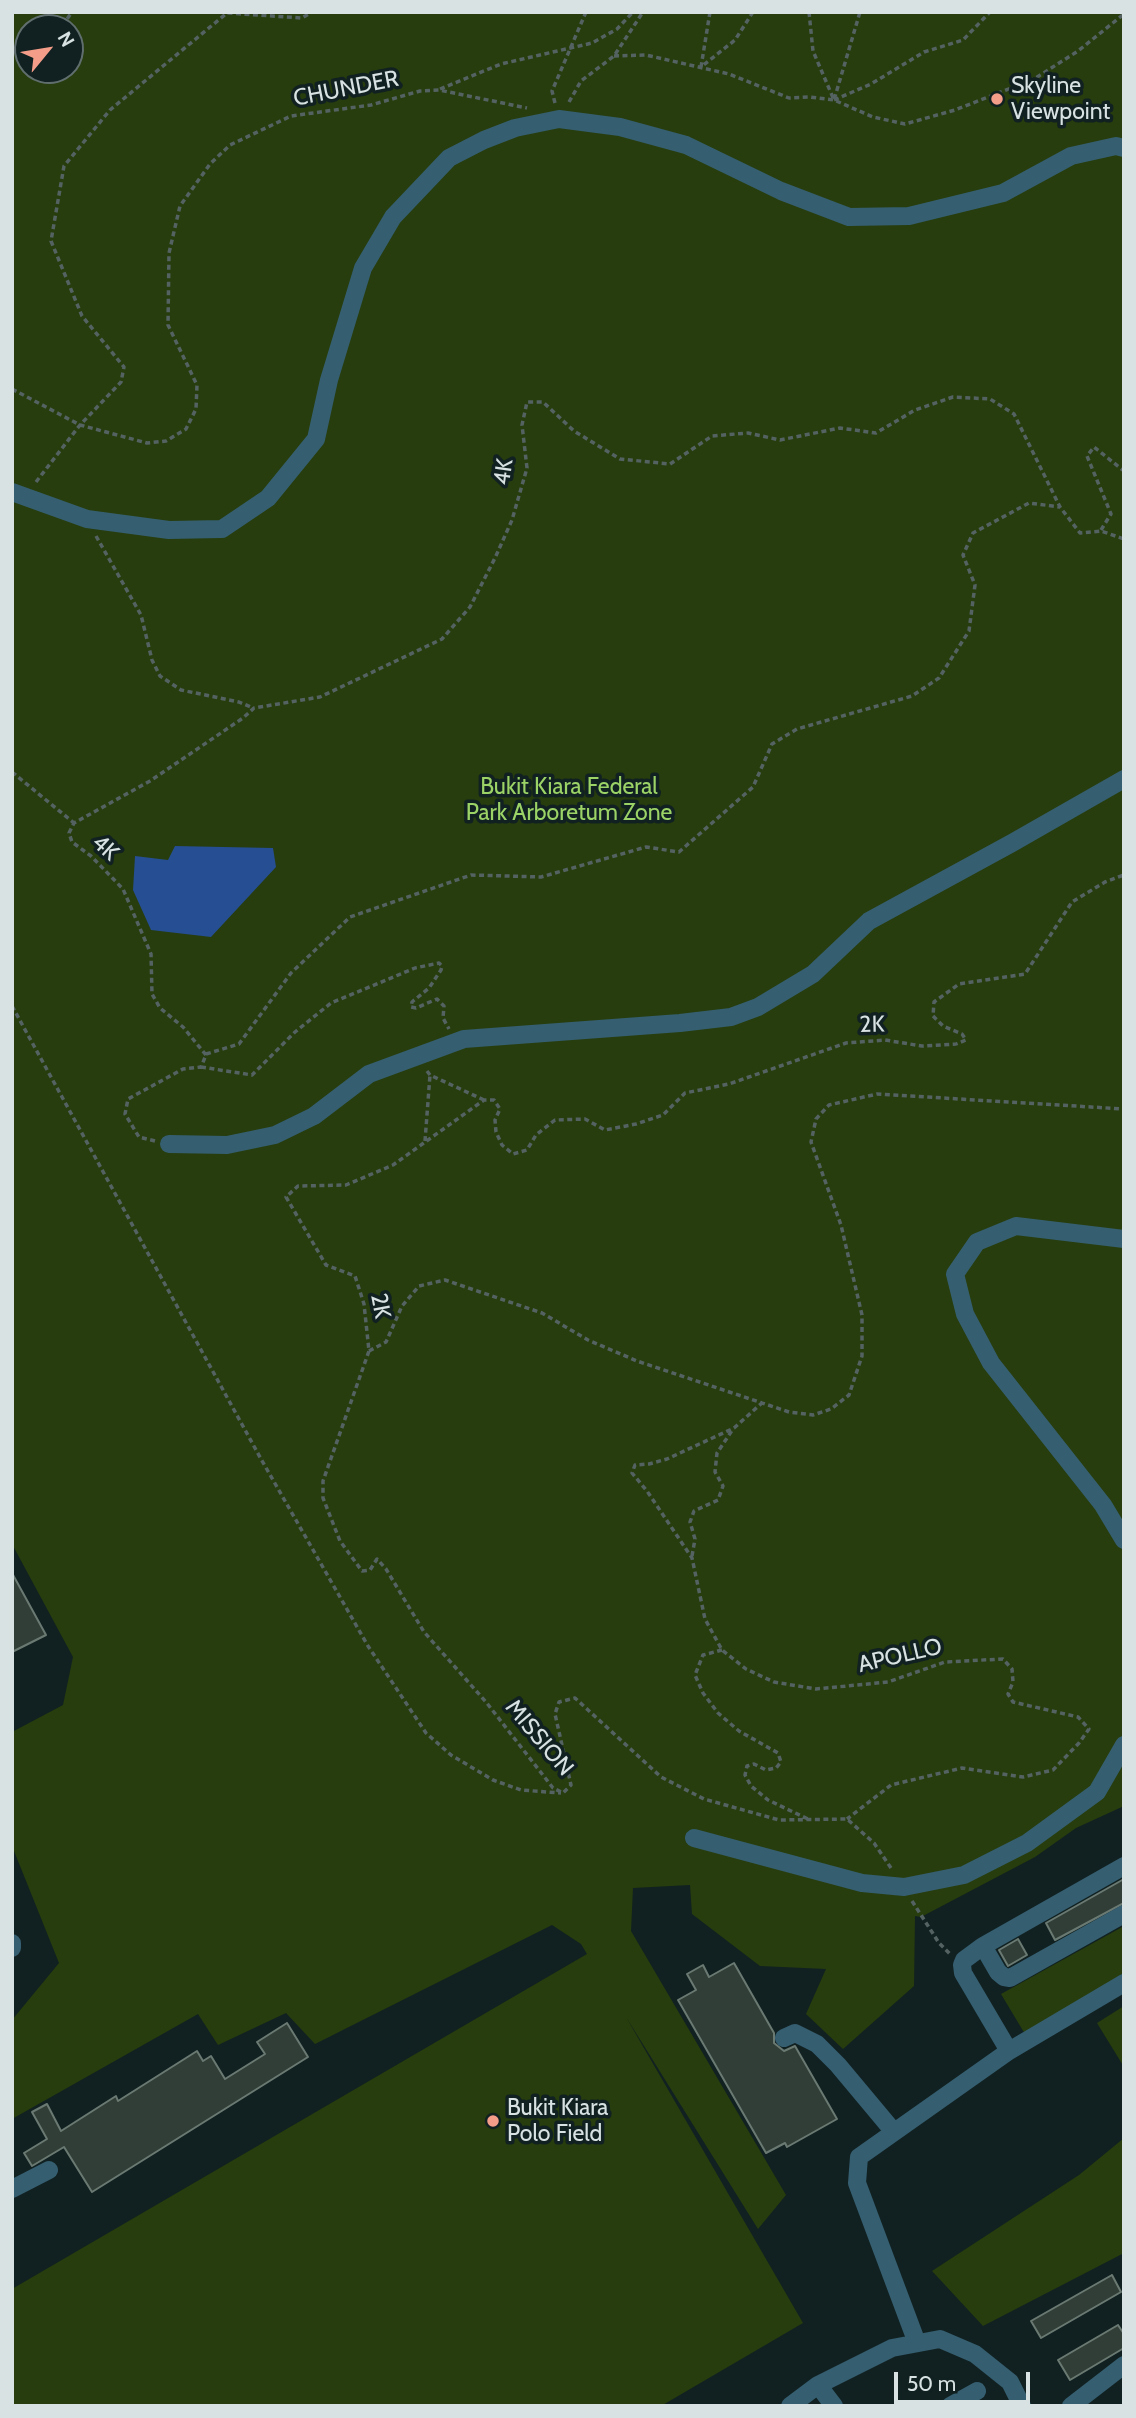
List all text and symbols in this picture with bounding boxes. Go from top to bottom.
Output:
north arrow [14,14,84,84]
text: N [53,28,79,51]
street label: CHUNDER [291,65,401,113]
place label: Skyline Viewpoint [1011,72,1110,126]
marker: Skyline Viewpoint [989,91,1005,107]
street label: 4K [489,457,519,487]
park label: Bukit Kiara Federal Park Arboretum Zone [466,773,672,827]
street label: 4K [86,829,124,867]
street label: 2K [859,1011,885,1039]
street label: 2K [364,1291,396,1321]
street label: APOLLO [855,1633,945,1679]
street label: MISSION [499,1694,579,1782]
place label: Bukit Kiara Polo Field [507,2094,608,2148]
marker: Bukit Kiara Polo Field [485,2113,501,2129]
scale bar [898,2358,1034,2402]
text: 50 m [907,2371,956,2396]

